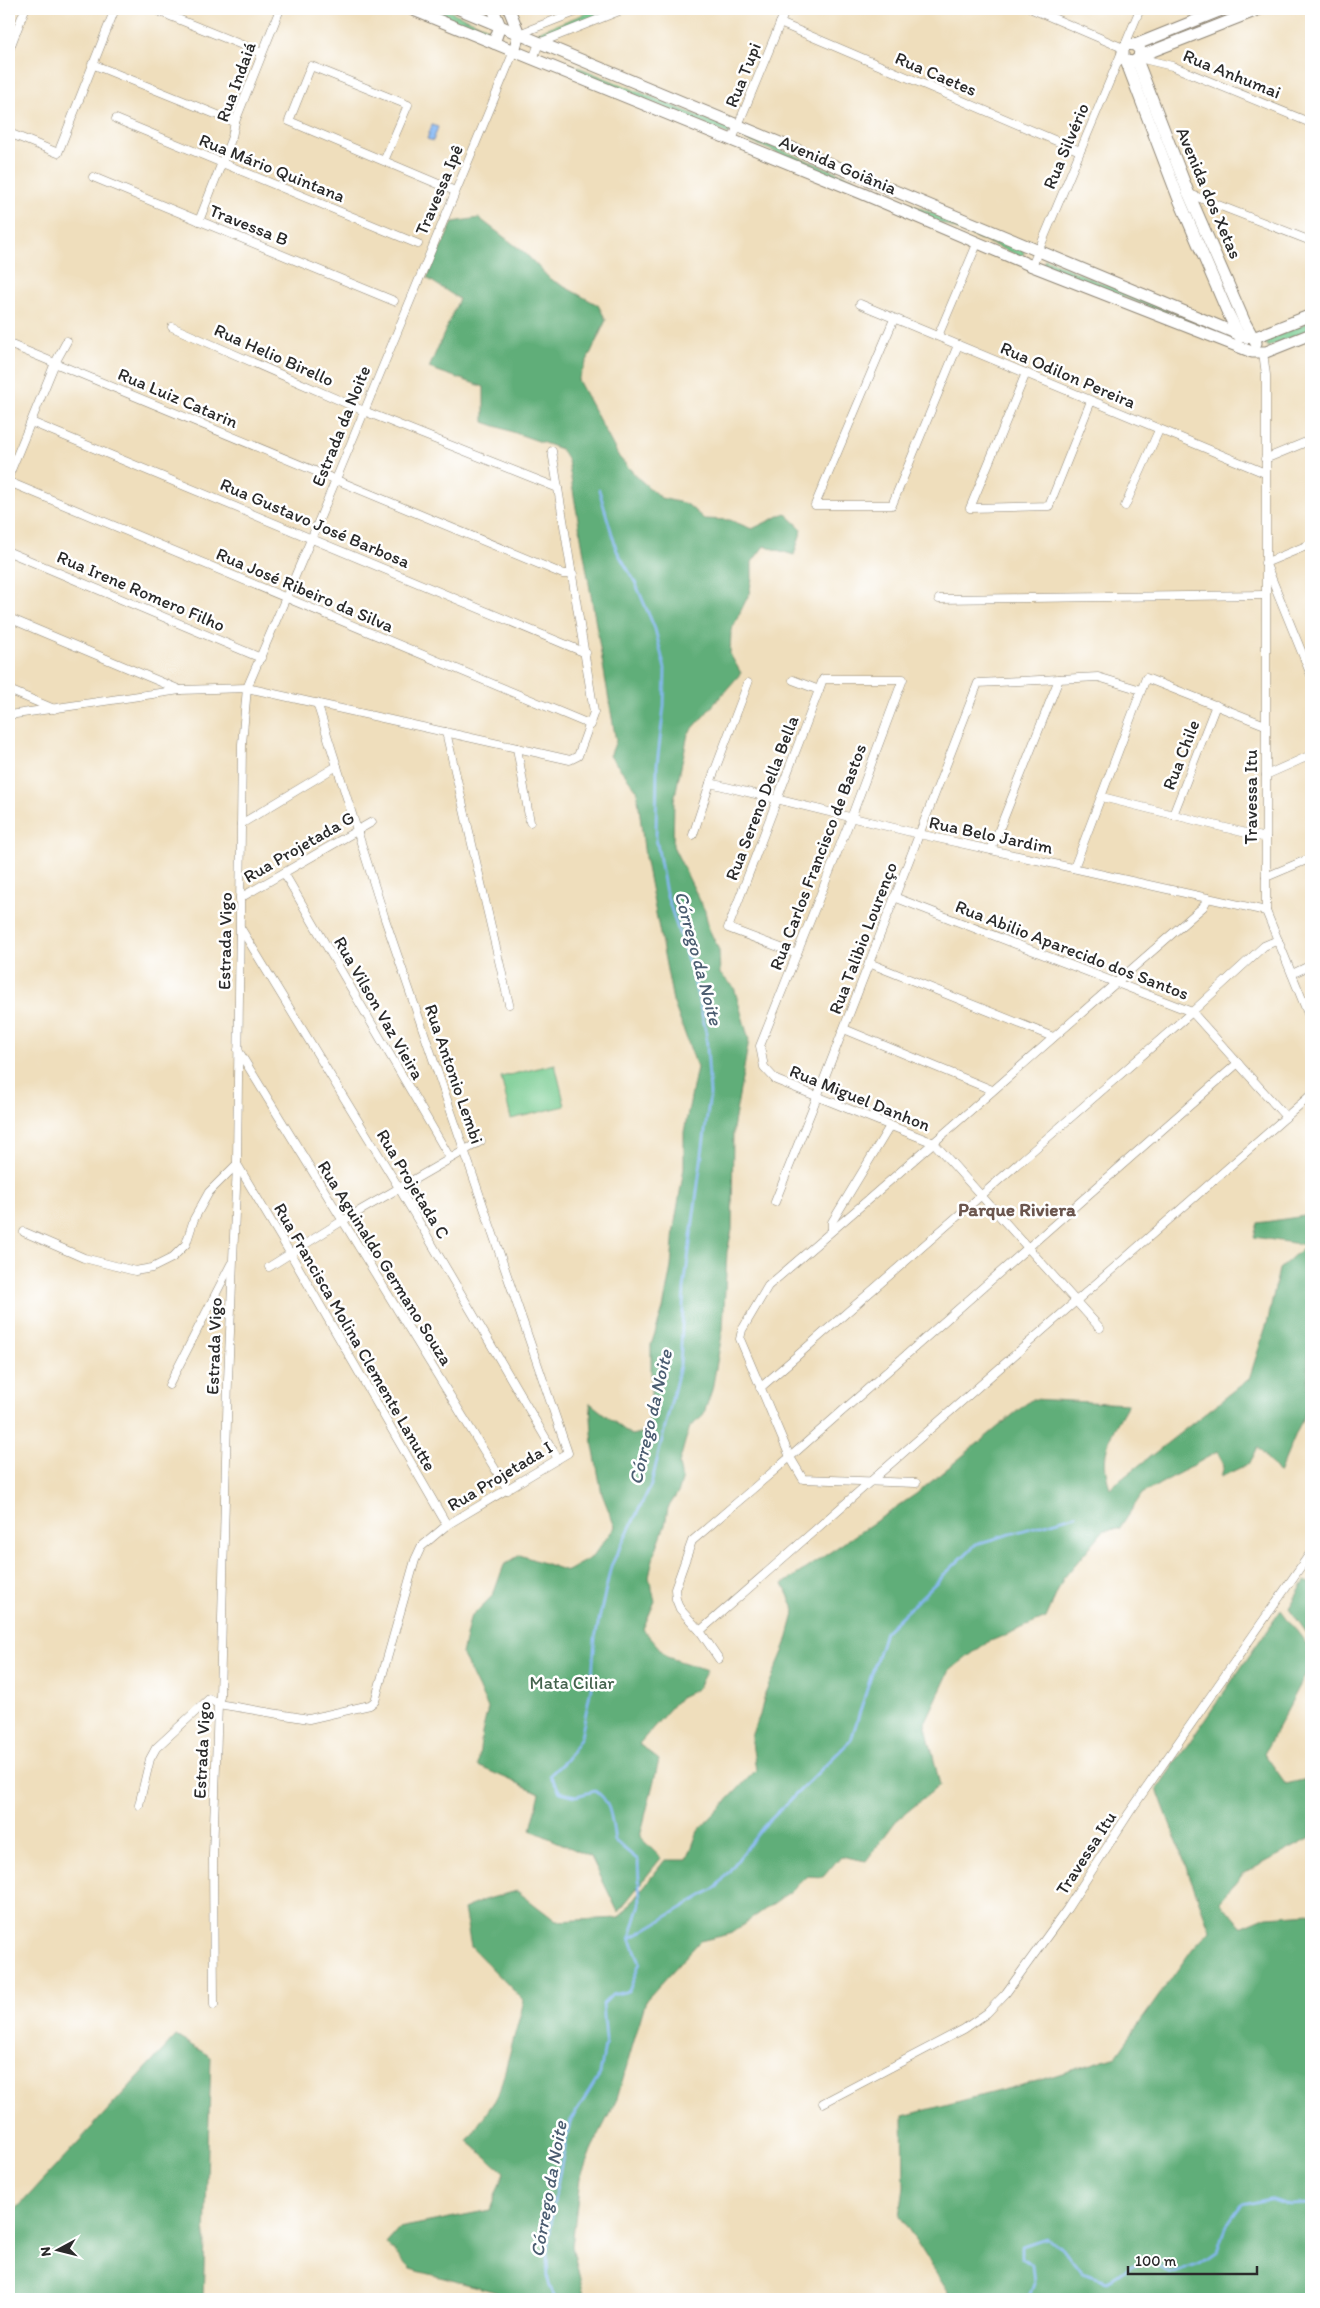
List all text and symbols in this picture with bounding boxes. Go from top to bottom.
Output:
street label: Rua Indaiá [211,38,261,125]
street label: Rua Tupi [720,39,766,111]
street label: Rua Anhumai [1180,44,1284,104]
street label: Rua Caetes [892,47,980,101]
street label: Rua Silvério [1038,100,1094,192]
street label: Avenida dos Xetas [1171,124,1247,262]
street label: Rua Mário Quintana [196,129,348,207]
street label: Avenida Goiânia [776,130,901,200]
street label: Travessa Ipê [410,142,468,238]
street label: Travessa B [206,199,292,251]
street label: Rua Helio Birello [211,319,337,391]
street label: Rua Odilon Pereira [997,337,1139,413]
street label: Estrada da Noite [307,362,375,490]
street label: Rua Luiz Catarin [115,363,241,433]
street label: Rua Gustavo José Barbosa [217,473,414,573]
street label: Rua José Ribeiro da Silva [213,543,398,638]
street label: Rua Irene Romero Filho [54,546,228,636]
street label: Rua Sereno Della Bella [720,712,804,883]
street label: Rua Chile [1158,717,1204,793]
street label: Rua Carlos Francisco de Bastos [765,741,871,973]
street label: Travessa Itu [1240,749,1262,845]
street label: Rua Projetada G [239,806,359,888]
street label: Rua Belo Jardim [927,811,1055,859]
street label: Rua Talibio Lourenço [824,859,902,1017]
water label: Córrego da Noite [670,889,728,1028]
street label: Estrada Vigo [213,892,237,990]
street label: Rua Abilio Aparecido dos Santos [952,895,1192,1005]
street label: Rua Vilson Vaz Vieira [329,932,429,1084]
street label: Rua Antonio Lembi [420,1001,488,1147]
street label: Rua Miguel Danhon [786,1060,934,1136]
street label: Rua Projetada C [372,1125,454,1243]
street label: Rua Aguinaldo Germano Souza [313,1156,458,1370]
district label: Parque Riviera [958,1198,1077,1221]
street label: Rua Francisca Molina Clemente Lanutte [269,1199,441,1475]
street label: Estrada Vigo [201,1297,227,1395]
water label: Córrego da Noite [624,1347,677,1487]
street label: Rua Projetada I [443,1436,557,1516]
park label: Mata Ciliar [530,1672,615,1694]
street label: Estrada Vigo [188,1701,216,1799]
street label: Travessa Itu [1051,1807,1121,1899]
water label: Córrego da Noite [525,2118,572,2259]
north arrow [32,2226,82,2276]
scale bar [1128,2243,1256,2275]
text: N [37,2246,55,2257]
text: 100 m [1135,2252,1177,2270]

